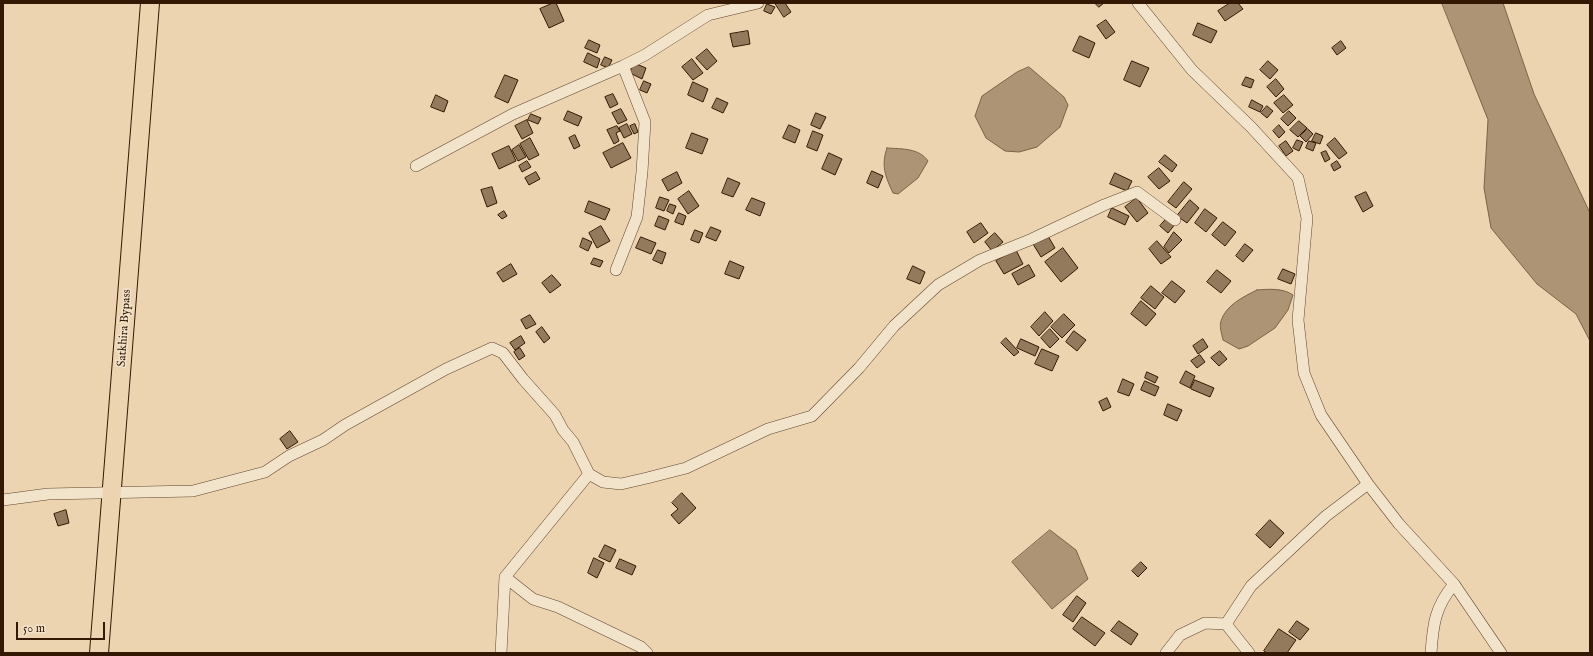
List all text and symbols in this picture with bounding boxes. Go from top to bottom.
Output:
street label: Satkhira Bypass [115,289,135,367]
scale bar [18,614,107,640]
text: 50 m [23,621,45,636]

